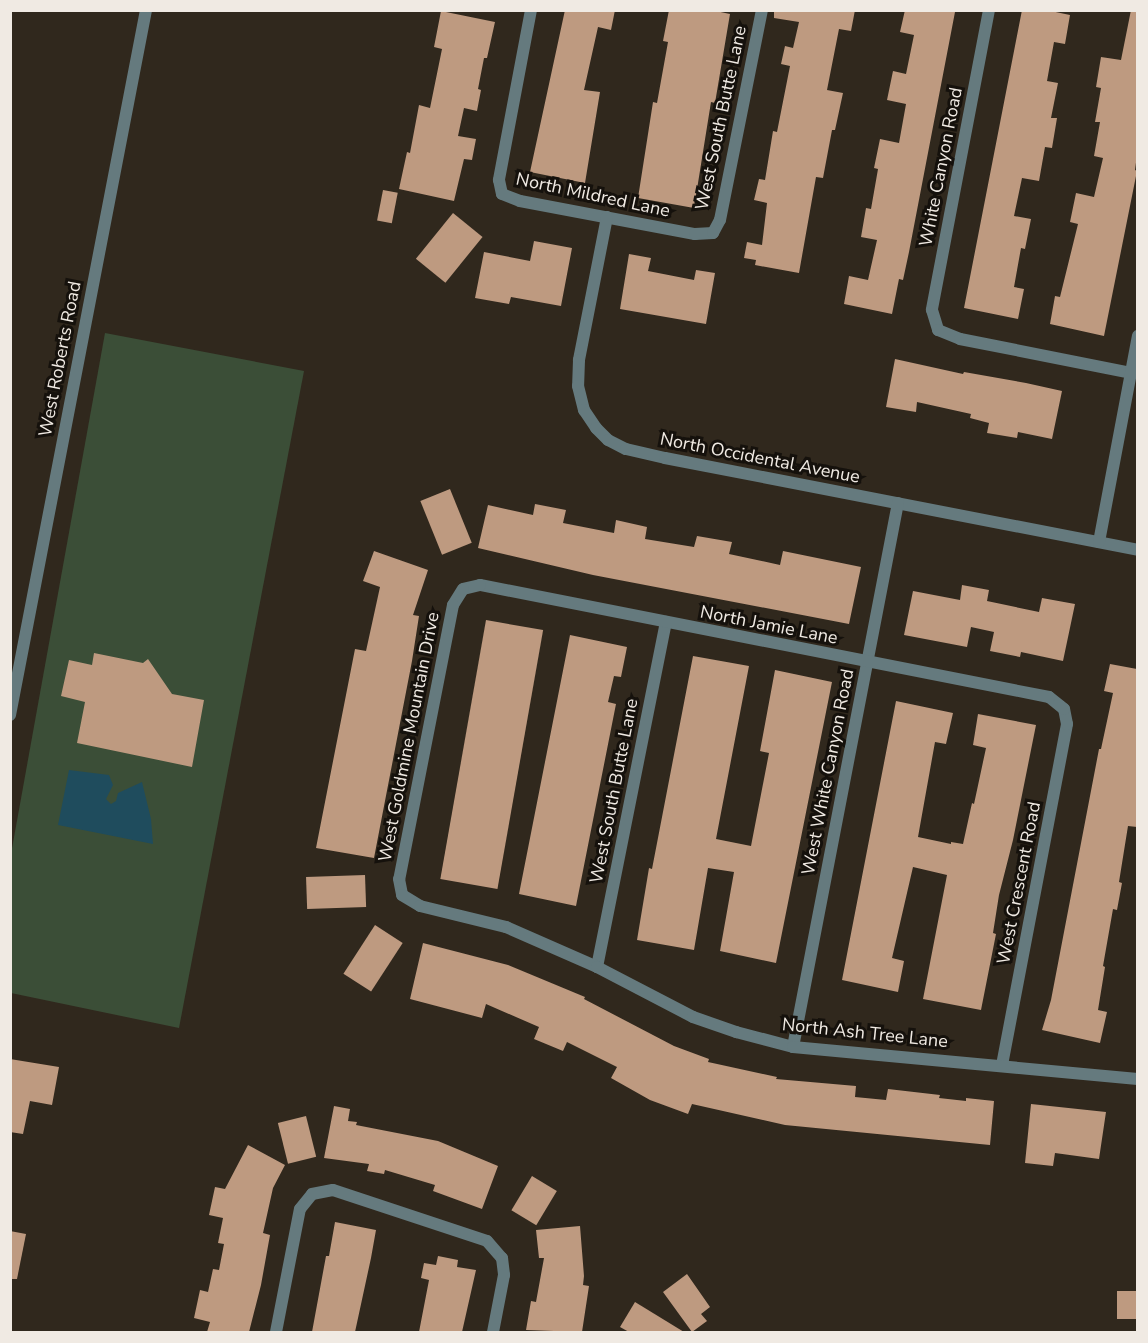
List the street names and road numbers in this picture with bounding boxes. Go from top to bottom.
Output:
street label: West South Butte Lane [691,24,751,212]
street label: White Canyon Road [915,85,967,249]
street label: North Mildred Lane [514,168,672,222]
street label: West Roberts Road [34,279,86,439]
street label: North Occidental Avenue [658,428,862,488]
street label: North Jamie Lane [698,601,840,649]
street label: West Goldmine Mountain Drive [374,610,444,864]
street label: West White Canyon Road [797,667,859,877]
street label: West South Butte Lane [585,697,643,885]
street label: West Crescent Road [993,800,1045,966]
street label: North Ash Tree Lane [781,1014,949,1052]

